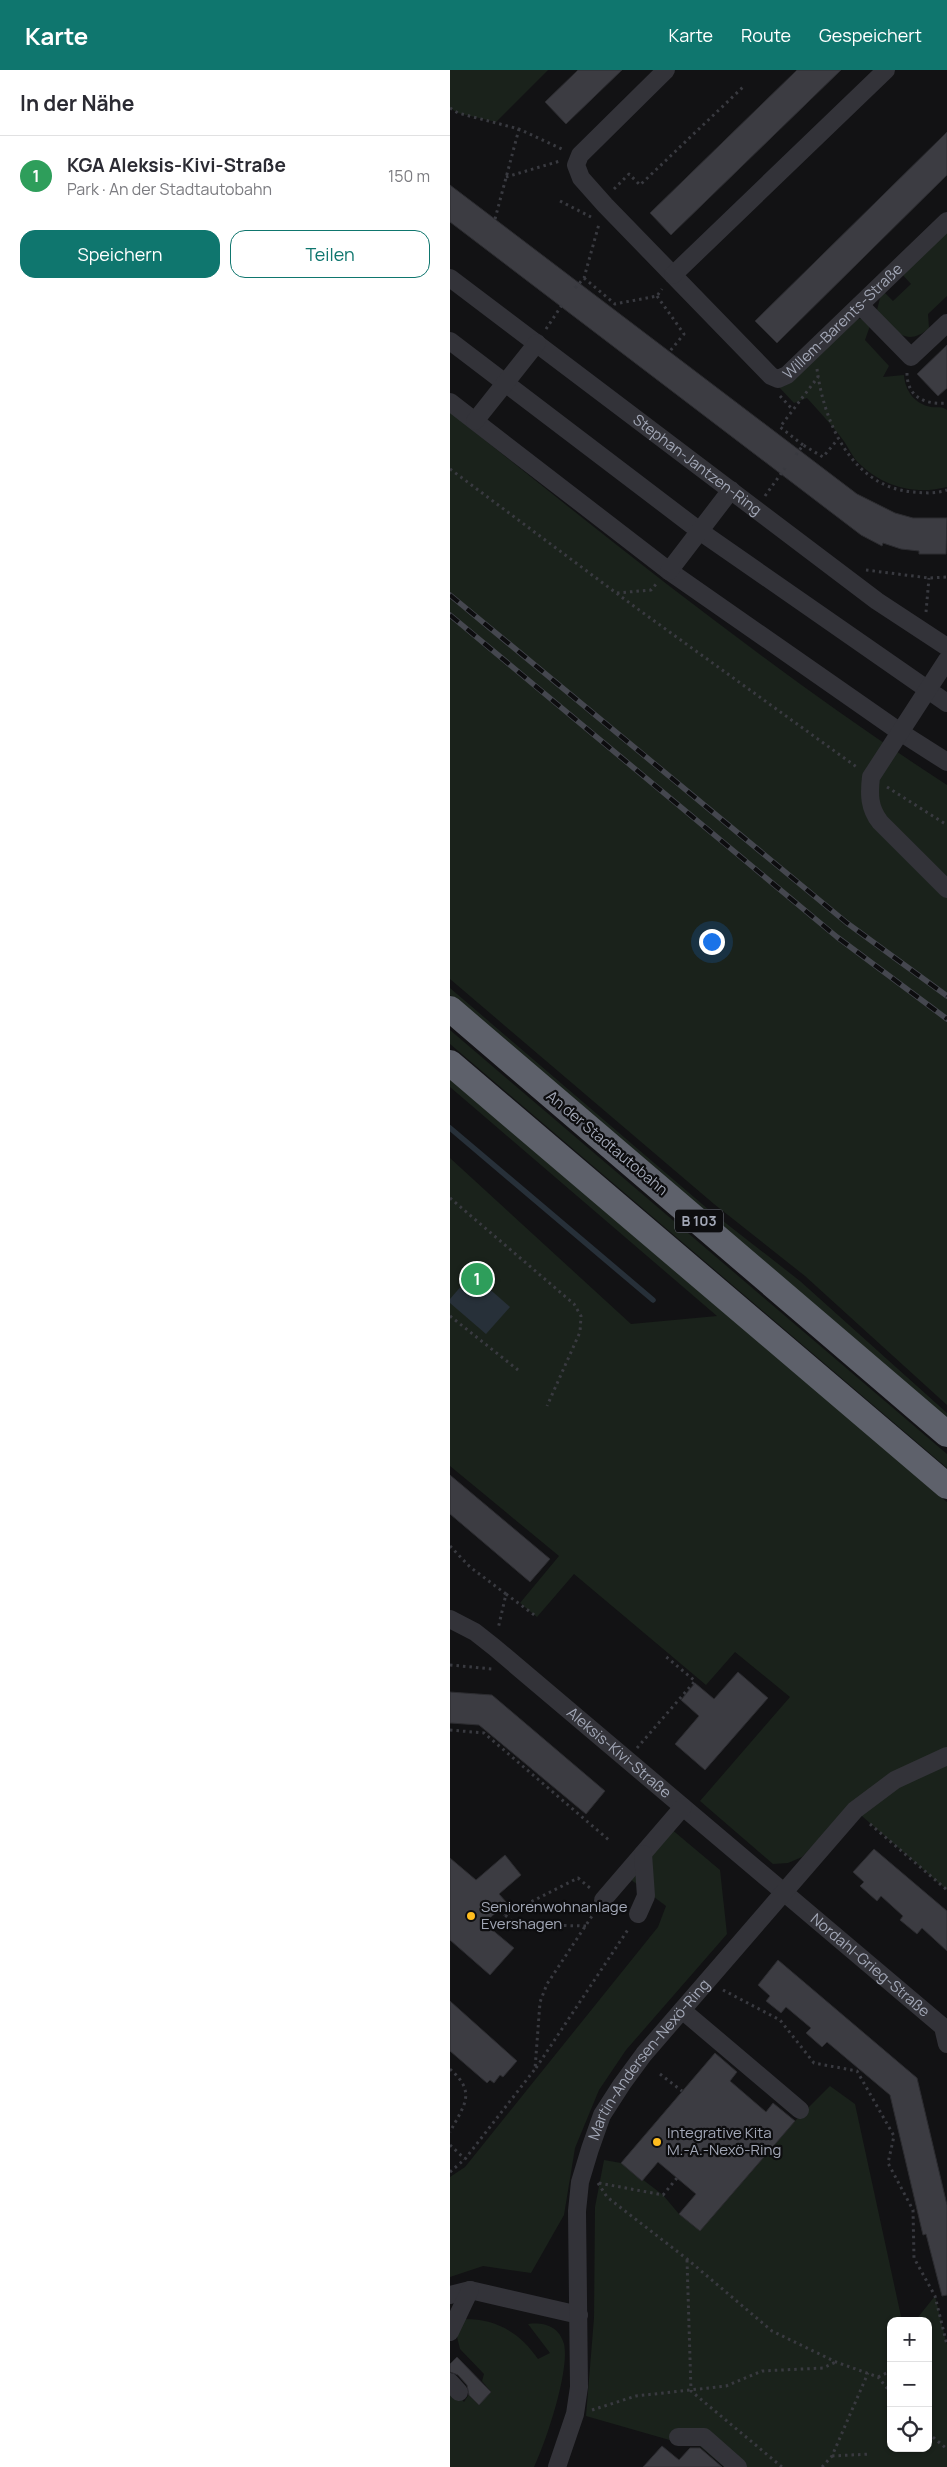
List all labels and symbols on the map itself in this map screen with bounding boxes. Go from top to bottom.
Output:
street label: Willem-Barents-Straße [778,258,907,384]
street label: Stephan-Jantzen-Ring [629,409,766,520]
your location [699,929,725,955]
street label: An der Stadtautobahn [542,1085,673,1200]
road number: B 103 [675,1210,723,1232]
pin: 1 [461,1260,493,1298]
street label: Aleksis-Kivi-Straße [562,1702,676,1803]
place label: Seniorenwohnanlage Evershagen [481,1896,628,1934]
street label: Nordahl-Grieg-Straße [806,1908,935,2022]
marker: Seniorenwohnanlage Evershagen [465,1910,477,1922]
street label: Martin-Andersen-Nexö-Ring [583,1974,714,2143]
place label: Integrative Kita M.-A.-Nexö-Ring [667,2122,781,2160]
marker: Integrative Kita M.-A.-Nexö-Ring [651,2136,663,2148]

